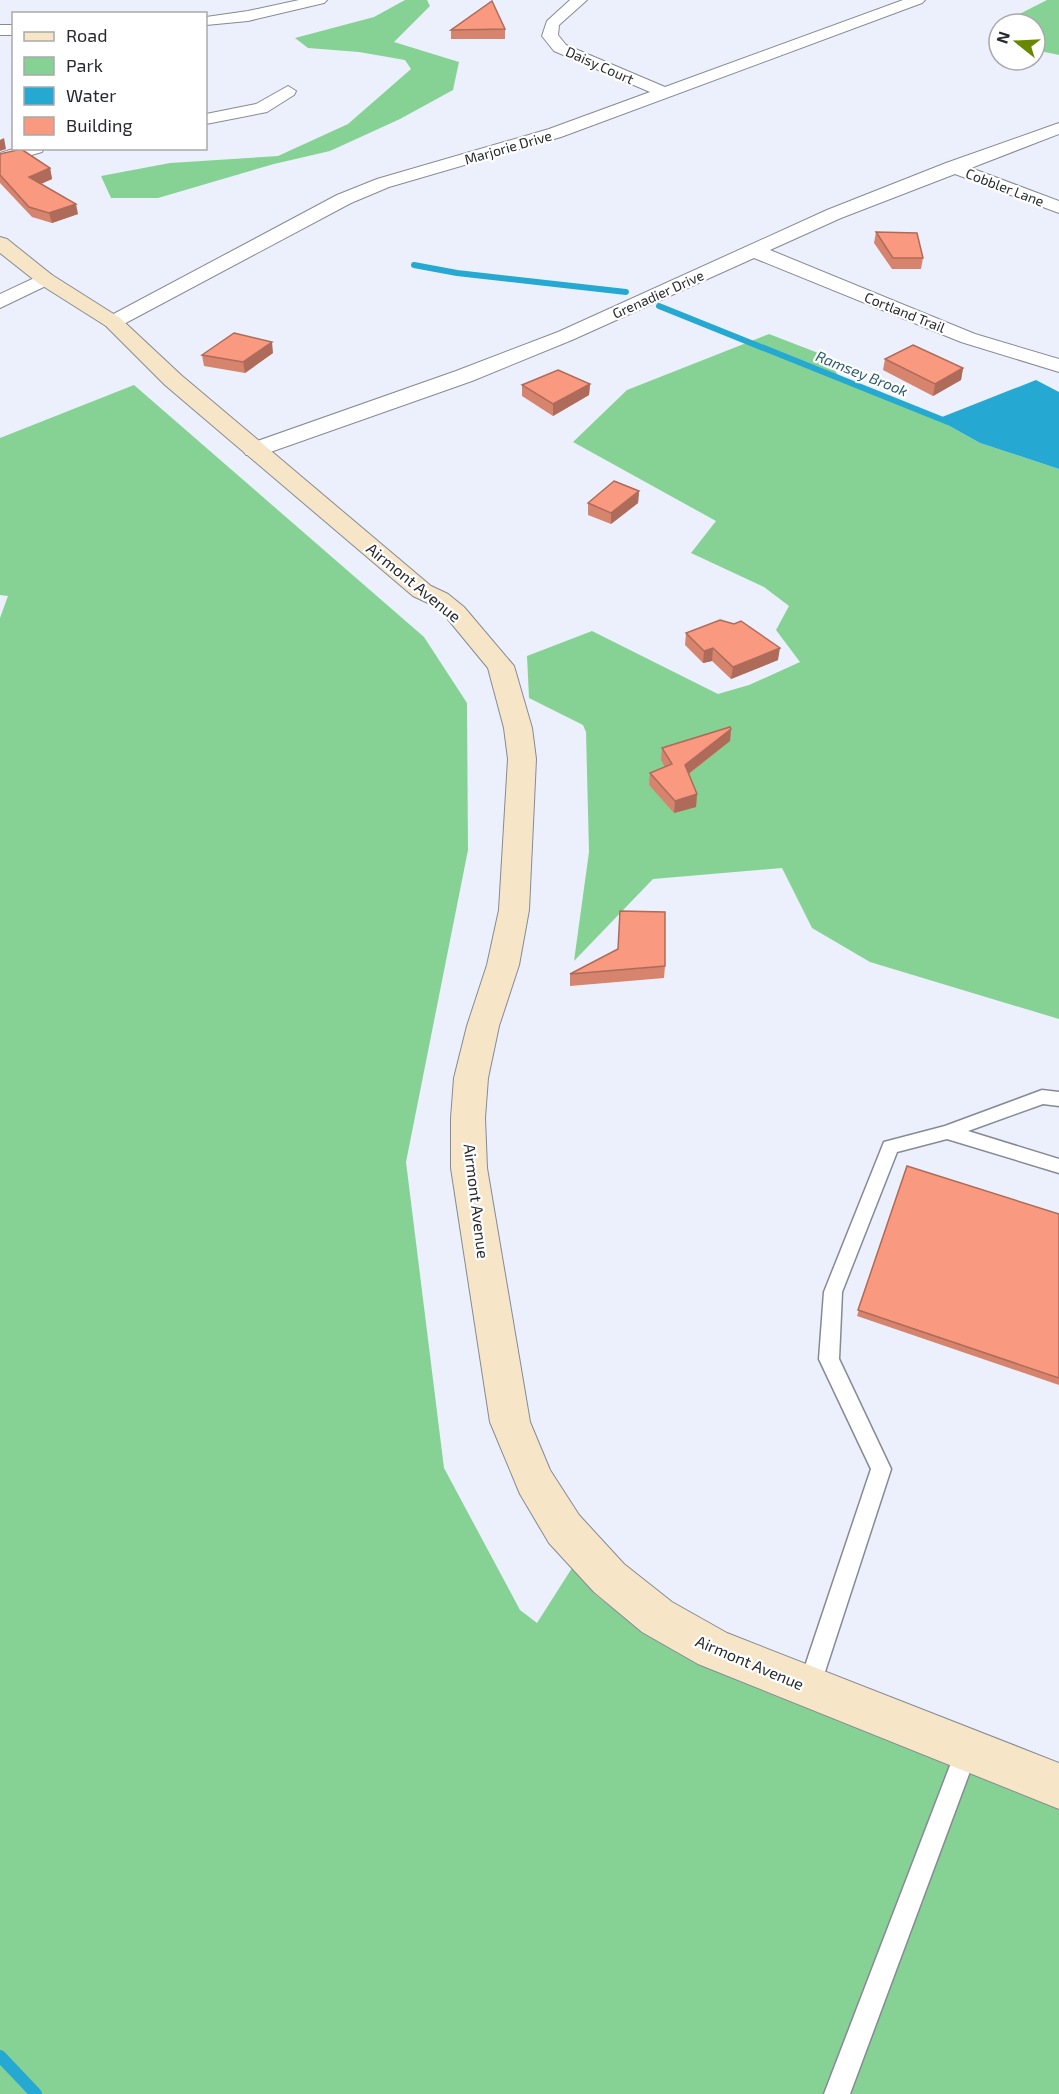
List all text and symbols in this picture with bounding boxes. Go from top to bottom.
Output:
legend [12,12,207,150]
north arrow [987,12,1047,72]
text: Road [66,24,107,46]
text: N [991,29,1013,46]
street label: Daisy Court [563,42,637,88]
text: Park [66,54,103,76]
text: Water [66,84,116,106]
text: Building [66,114,133,136]
street label: Marjorie Drive [462,126,554,168]
street label: Cobbler Lane [963,164,1047,210]
street label: Grenadier Drive [610,266,706,322]
street label: Cortland Trail [862,288,949,336]
water label: Ramsey Brook [813,346,911,401]
street label: Airmont Avenue [363,538,465,626]
street label: Airmont Avenue [461,1142,493,1260]
street label: Airmont Avenue [693,1631,807,1693]

